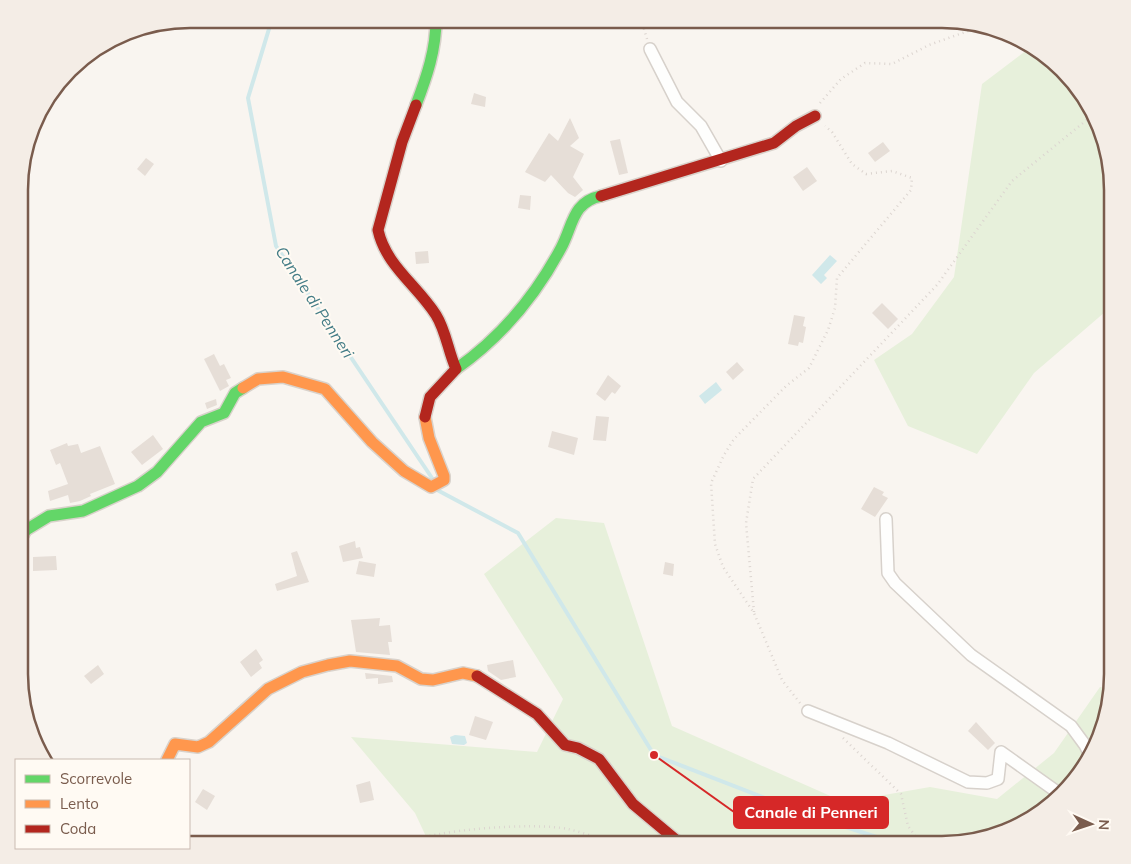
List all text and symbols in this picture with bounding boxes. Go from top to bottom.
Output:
water label: Canale di Penneri [271,242,359,362]
legend [15,759,190,849]
text: Scorrevole [60,769,132,788]
text: Lento [60,794,99,813]
callout: Canale di Penneri [734,797,888,828]
north arrow [1066,799,1116,849]
text: Canale di Penneri [744,802,878,822]
text: Coda [60,819,96,838]
text: N [1095,819,1113,830]

